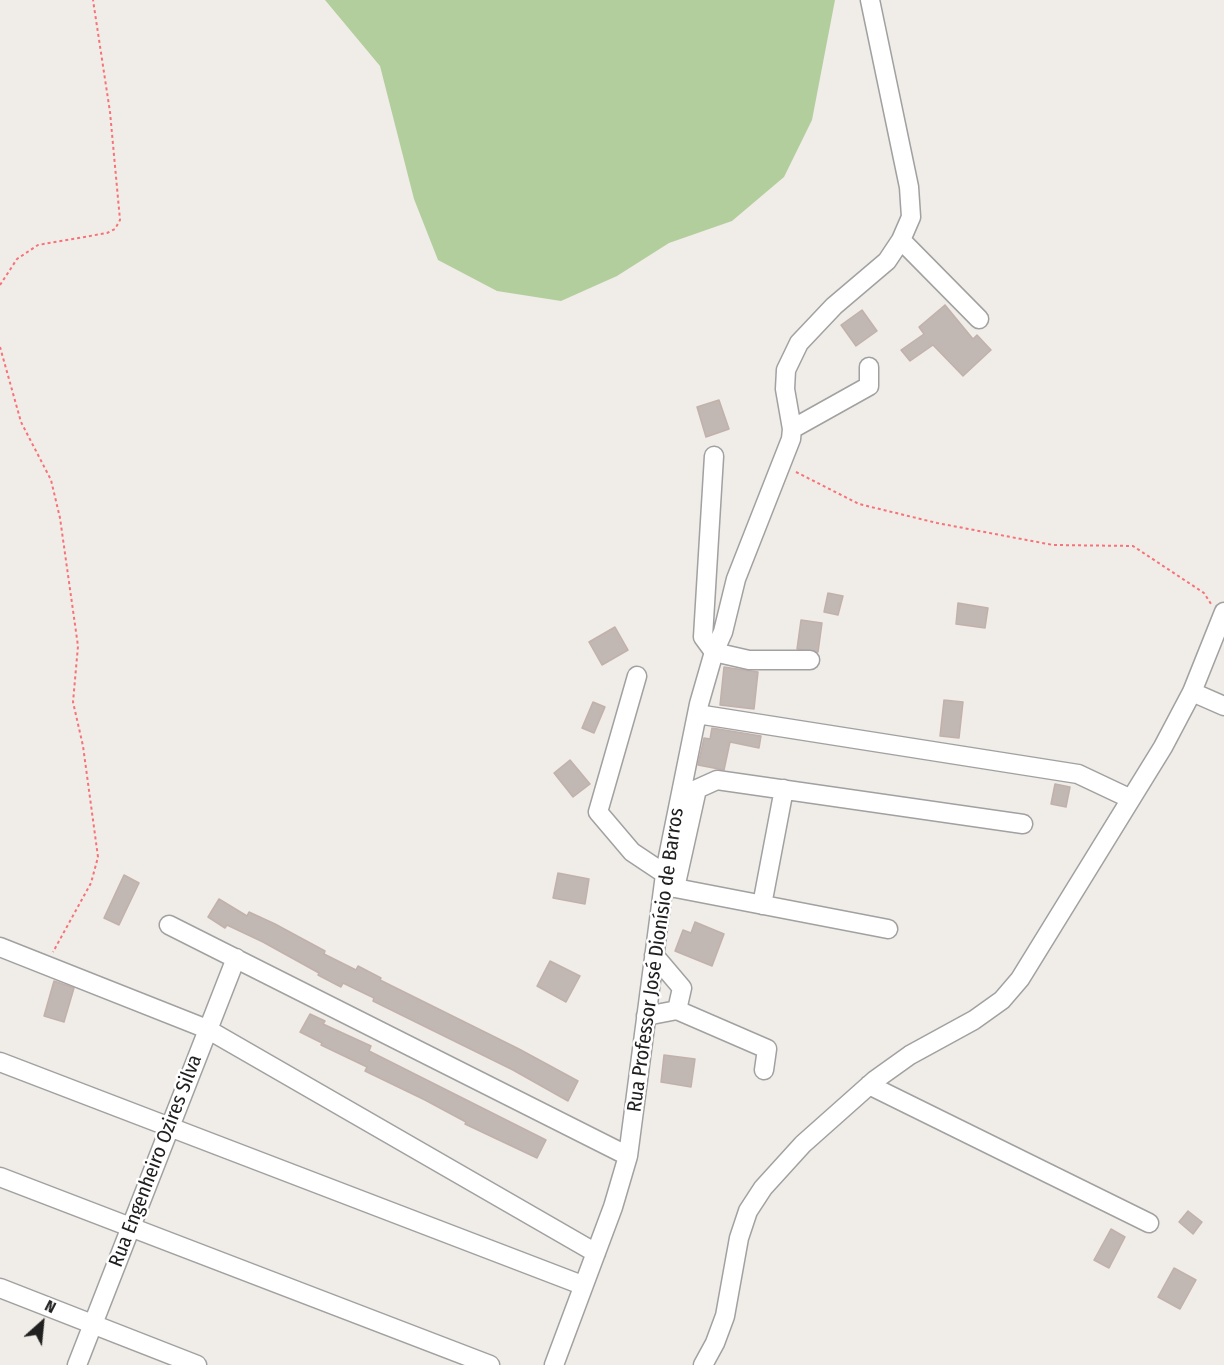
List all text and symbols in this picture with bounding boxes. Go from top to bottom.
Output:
street label: Rua Professor José Dionísio de Barros [623,806,689,1114]
street label: Rua Engenheiro Ozires Silva [104,1051,208,1271]
north arrow [12,1293,72,1353]
text: N [42,1296,59,1317]

